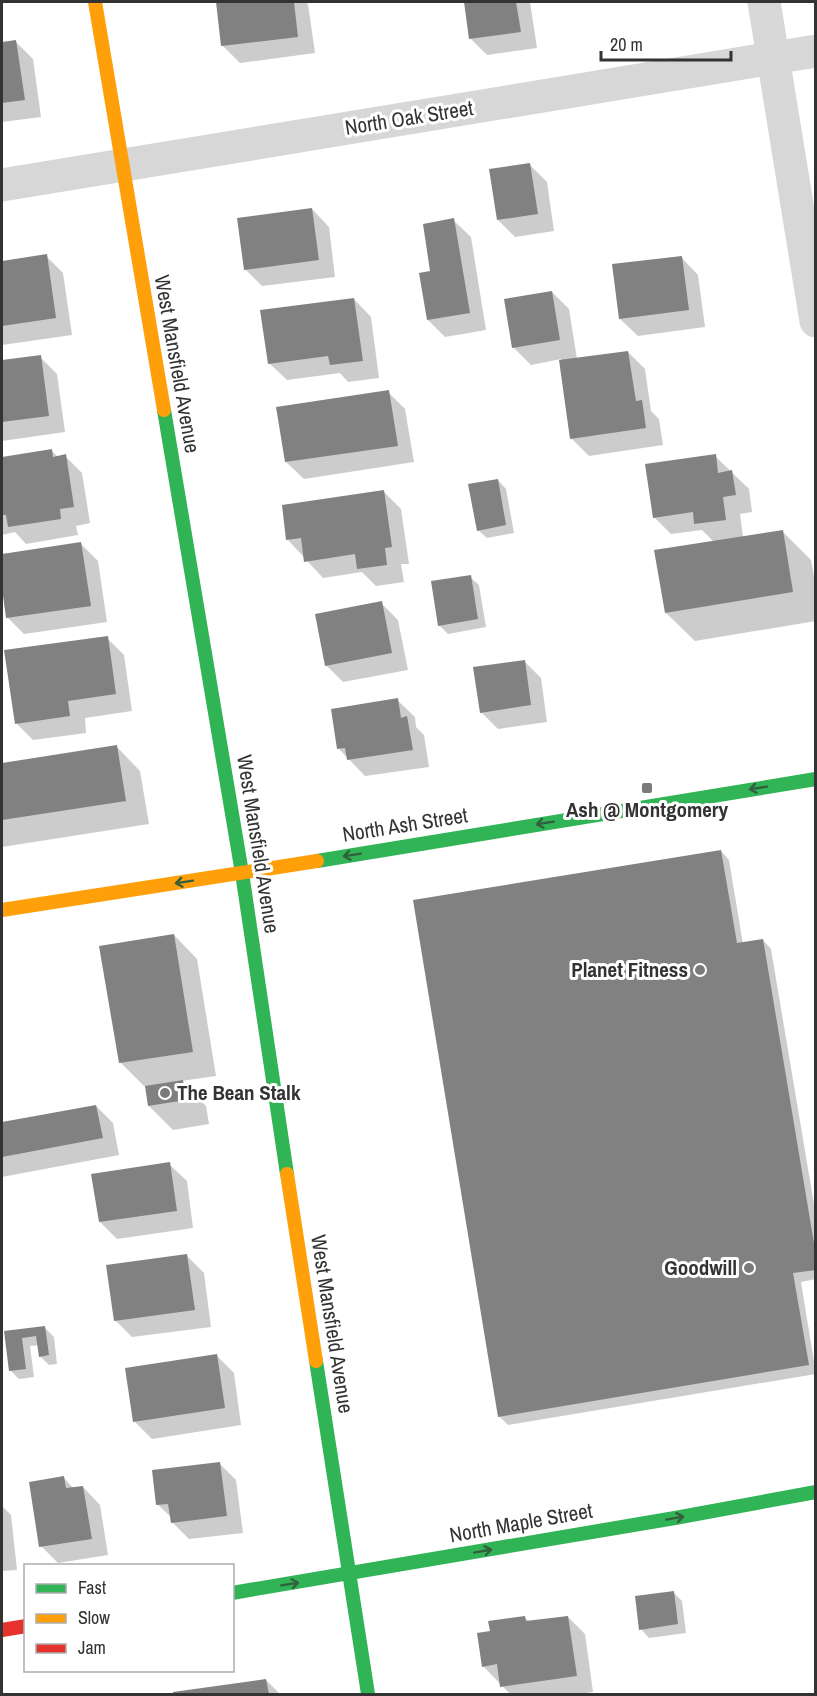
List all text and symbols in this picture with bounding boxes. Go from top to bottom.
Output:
scale bar [601,24,732,62]
text: 20 m [610,32,643,57]
street label: North Oak Street [343,93,475,142]
street label: West Mansfield Avenue [148,273,207,455]
street label: West Mansfield Avenue [230,753,287,935]
marker: Ash @ Montgomery [640,781,654,795]
one-way arrow [748,783,768,794]
place label: Ash @ Montgomery [566,795,729,824]
street label: North Ash Street [340,800,470,849]
one-way arrow [535,818,555,829]
one-way arrow [343,850,363,861]
one-way arrow [175,877,195,888]
place label: Planet Fitness [571,955,688,984]
marker: Planet Fitness [693,963,707,977]
place label: The Bean Stalk [177,1078,301,1107]
marker: The Bean Stalk [158,1086,172,1100]
street label: West Mansfield Avenue [304,1233,361,1415]
place label: Goodwill [664,1253,737,1282]
marker: Goodwill [742,1261,756,1275]
street label: North Maple Street [447,1496,595,1549]
one-way arrow [664,1513,684,1524]
one-way arrow [472,1545,492,1556]
legend [24,1564,234,1672]
text: Fast [78,1575,106,1600]
one-way arrow [280,1578,300,1589]
text: Slow [78,1605,110,1630]
text: Jam [78,1635,106,1660]

